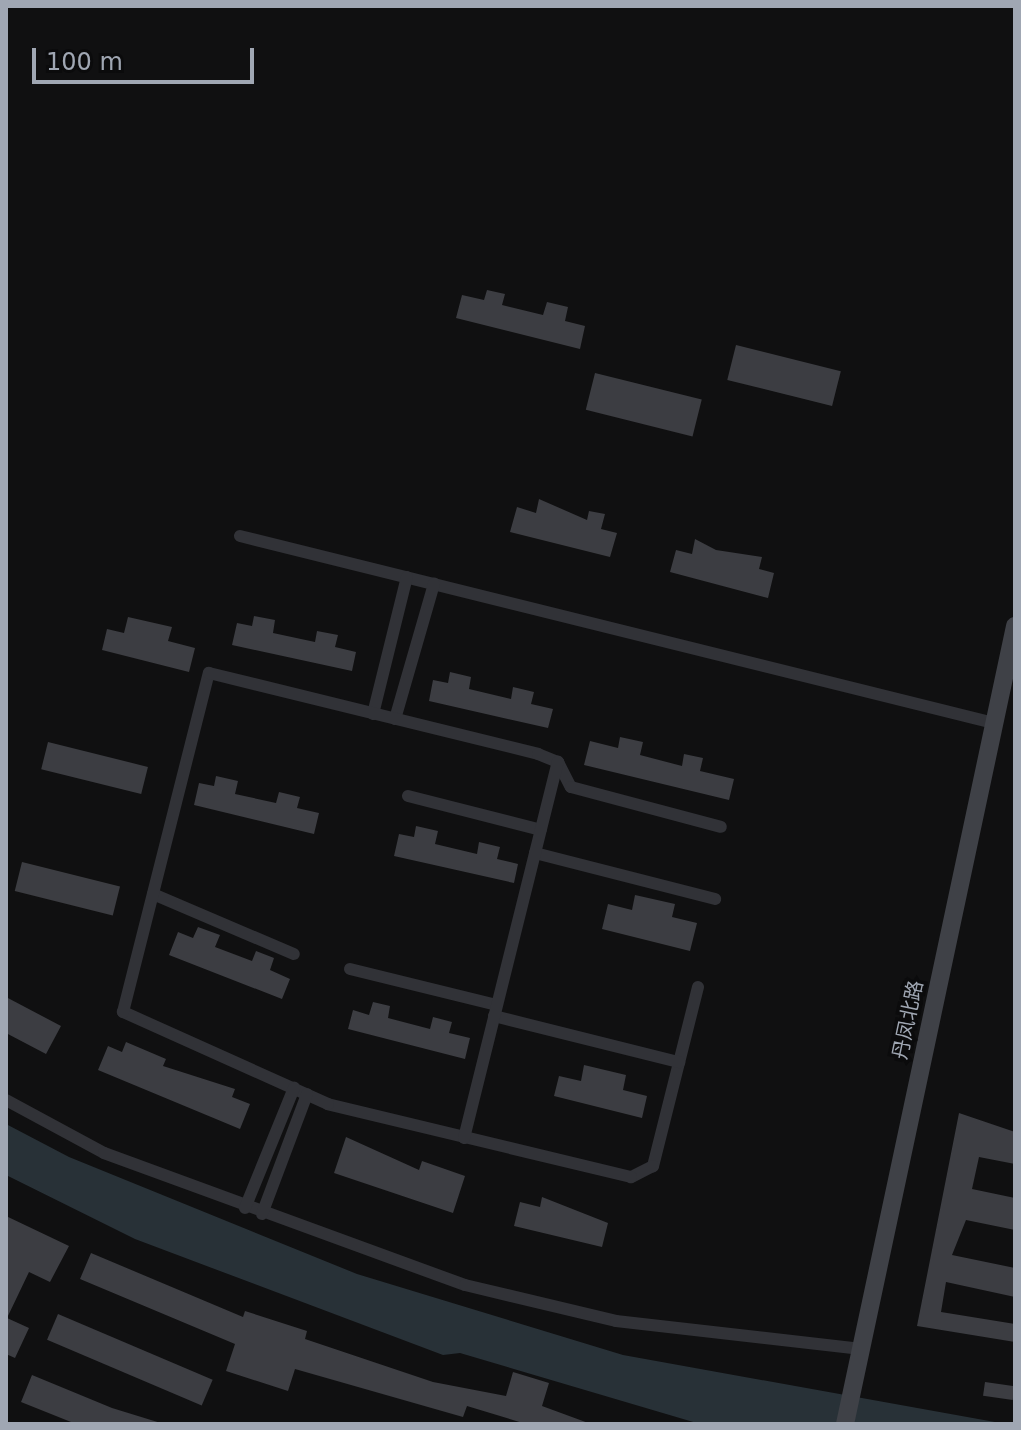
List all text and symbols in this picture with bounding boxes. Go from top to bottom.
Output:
scale bar [36,32,258,82]
text: 100 m [46,48,123,76]
street label: 丹凤北路 [888,978,928,1062]

